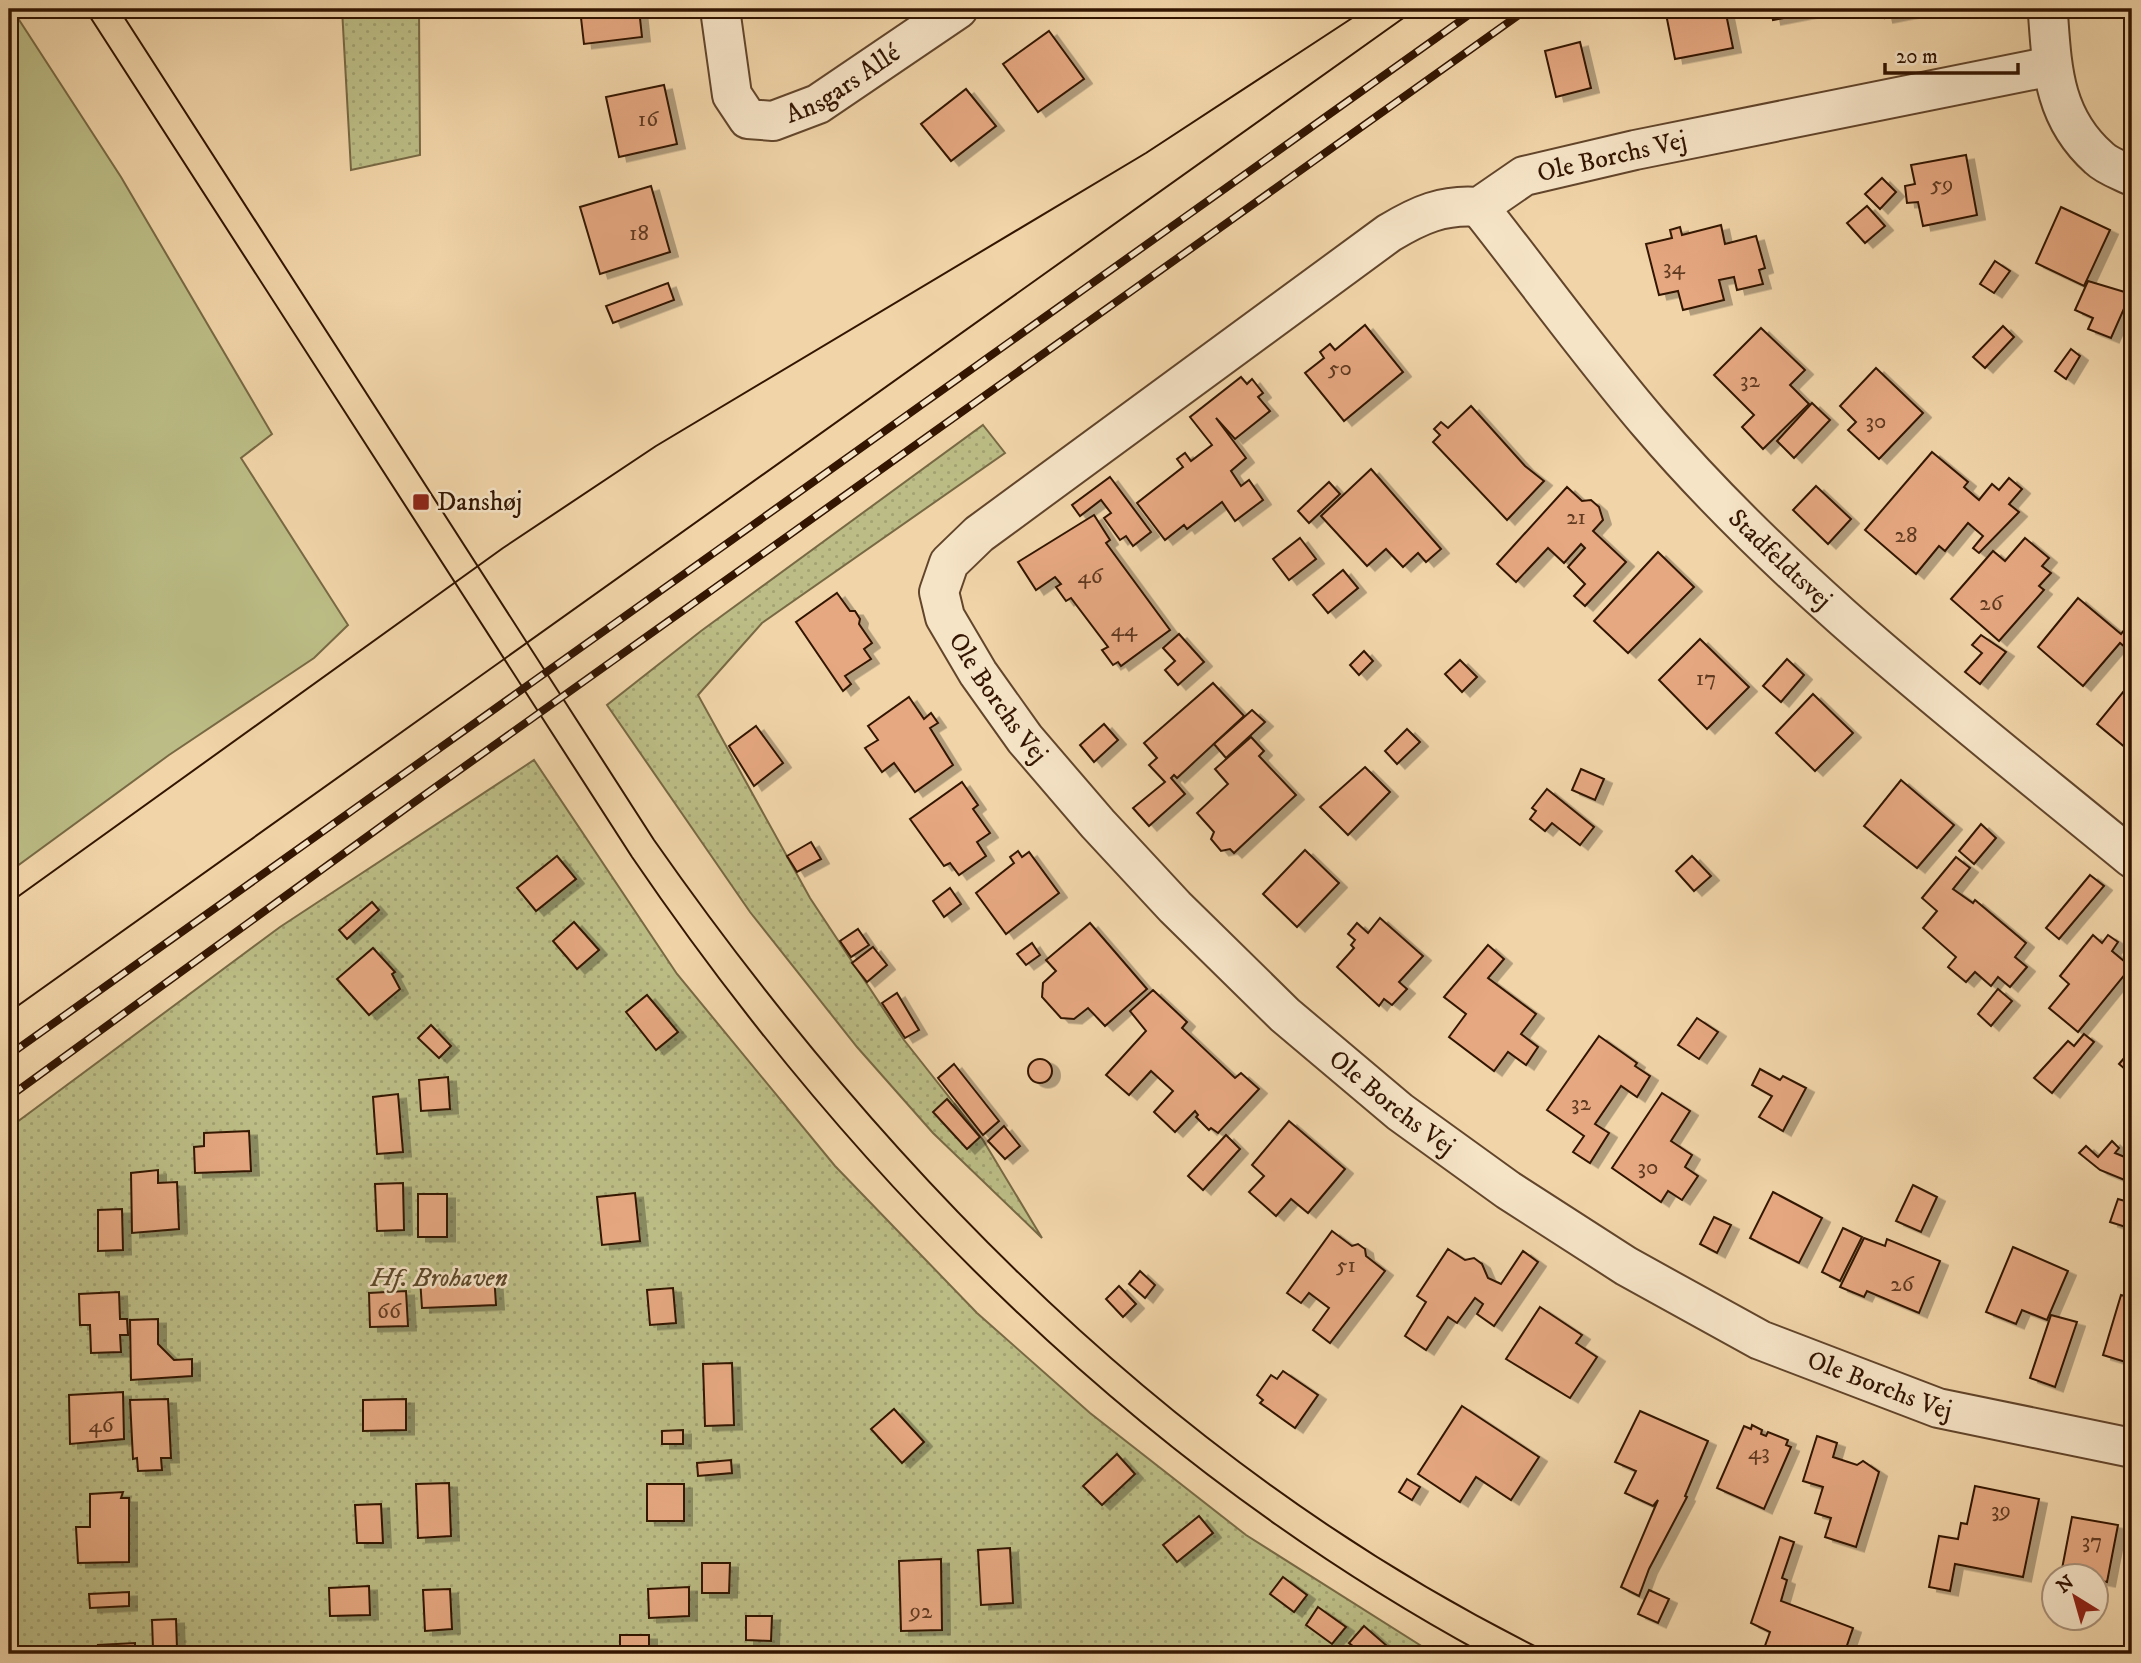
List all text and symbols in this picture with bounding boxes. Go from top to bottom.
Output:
scale bar [1885,32,2018,76]
street label: Ansgars Allé [781,36,907,131]
text: 20 m [1896,44,1938,70]
house number: 16 [638,105,659,134]
street label: Ole Borchs Vej [1534,124,1690,190]
house number: 59 [1931,170,1953,199]
house number: 18 [629,219,649,248]
house number: 34 [1663,253,1686,282]
house number: 50 [1328,354,1352,383]
house number: 32 [1740,366,1761,395]
house number: 30 [1866,407,1886,436]
place label: Danshøj [437,486,522,519]
marker: Danshøj [411,492,431,512]
street label: Stadfeldtsvej [1721,502,1839,616]
house number: 21 [1566,503,1586,532]
house number: 28 [1895,521,1917,550]
house number: 46 [1077,562,1104,591]
house number: 26 [1979,589,2004,618]
house number: 44 [1111,615,1138,644]
street label: Ole Borchs Vej [941,626,1055,770]
house number: 17 [1696,664,1716,693]
street label: Ole Borchs Vej [1322,1043,1461,1163]
house number: 32 [1571,1089,1592,1118]
house number: 30 [1638,1153,1658,1182]
house number: 51 [1336,1251,1356,1280]
park label: Hf. Brohaven [369,1262,508,1295]
house number: 26 [1890,1270,1915,1299]
house number: 66 [377,1297,402,1326]
street label: Ole Borchs Vej [1803,1343,1955,1427]
house number: 46 [88,1411,115,1440]
house number: 43 [1748,1438,1770,1467]
house number: 39 [1991,1496,2011,1525]
house number: 37 [2082,1527,2102,1556]
north arrow [2039,1562,2110,1632]
text: N [2053,1571,2079,1599]
house number: 92 [909,1597,933,1626]

